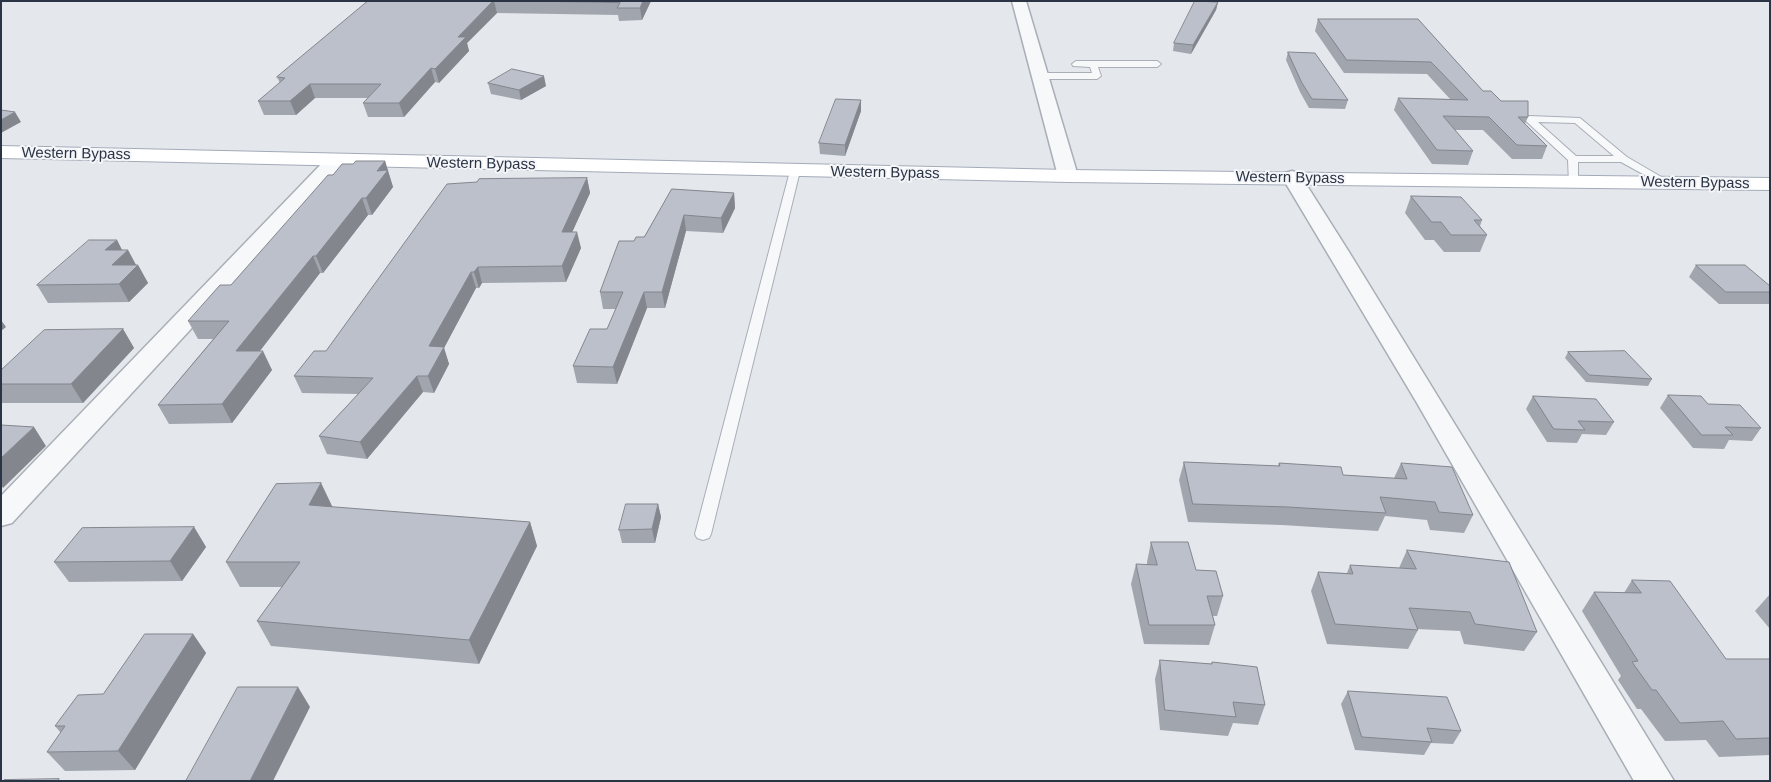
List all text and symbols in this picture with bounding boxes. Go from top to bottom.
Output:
street label: Western Bypass [21,144,131,164]
street label: Western Bypass [426,154,536,174]
street label: Western Bypass [830,163,940,183]
street label: Western Bypass [1235,168,1345,188]
street label: Western Bypass [1640,173,1750,193]

